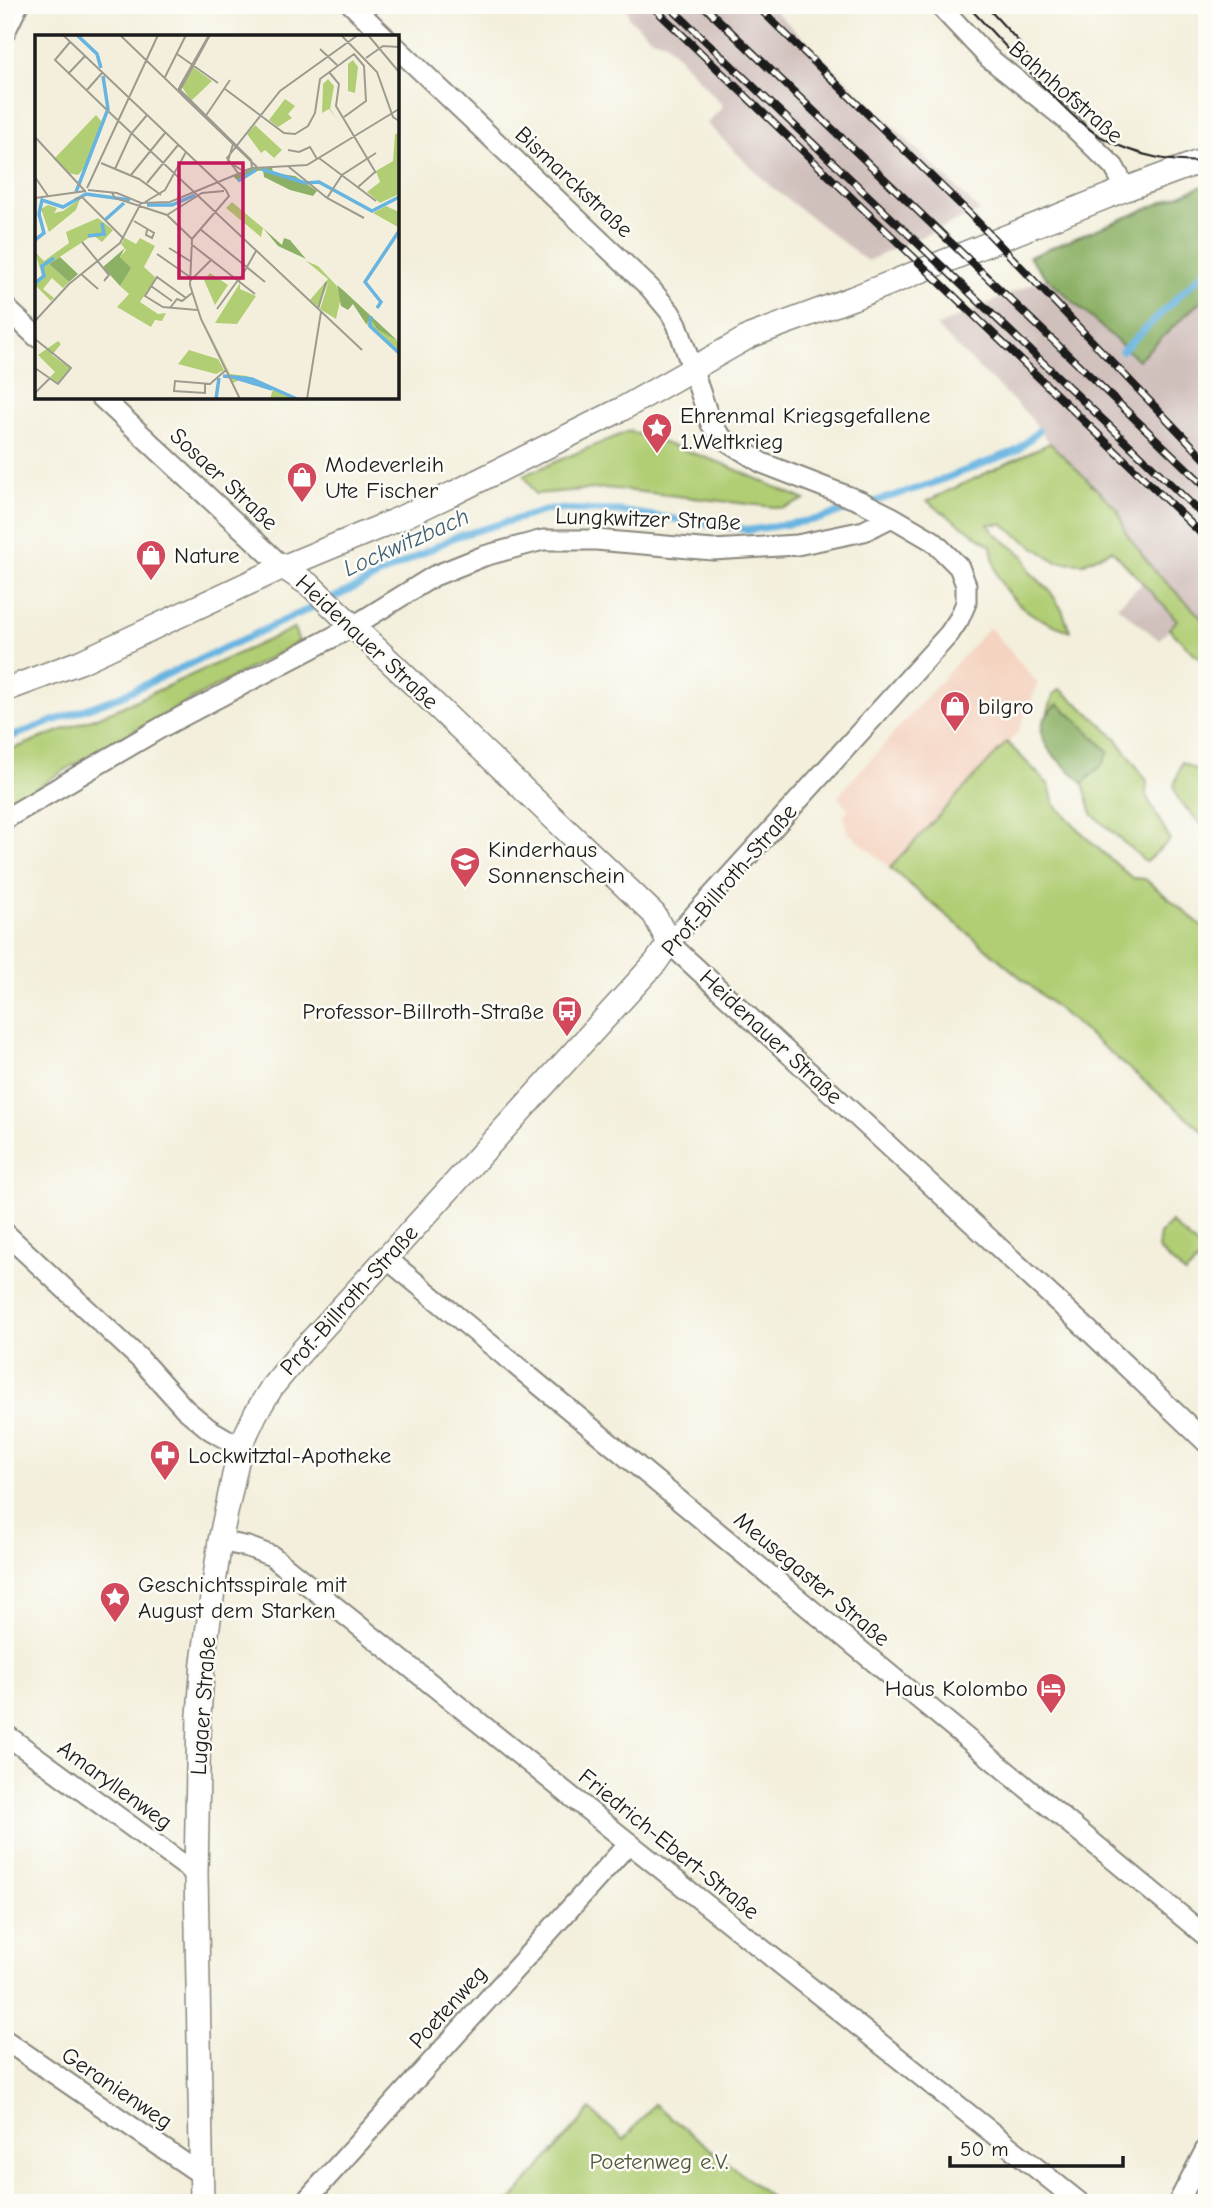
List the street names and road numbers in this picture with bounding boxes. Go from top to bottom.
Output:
street label: Bahnhofstraße [1003,35,1129,149]
street label: Bismarckstraße [510,121,638,243]
street label: Sosaer Straße [164,422,284,536]
street label: Lungkwitzer Straße [555,502,741,536]
street label: Heidenauer Straße [290,569,444,715]
street label: Prof.-Billroth-Straße [656,798,802,962]
street label: Heidenauer Straße [694,964,848,1110]
street label: Prof.-Billroth-Straße [274,1219,424,1381]
street label: Meusegaster Straße [729,1506,895,1652]
street label: Lugaer Straße [185,1636,221,1776]
street label: Amaryllenweg [52,1734,178,1836]
street label: Friedrich-Ebert-Straße [573,1763,765,1925]
street label: Poetenweg [404,1960,492,2054]
street label: Geranienweg [56,2041,178,2135]

